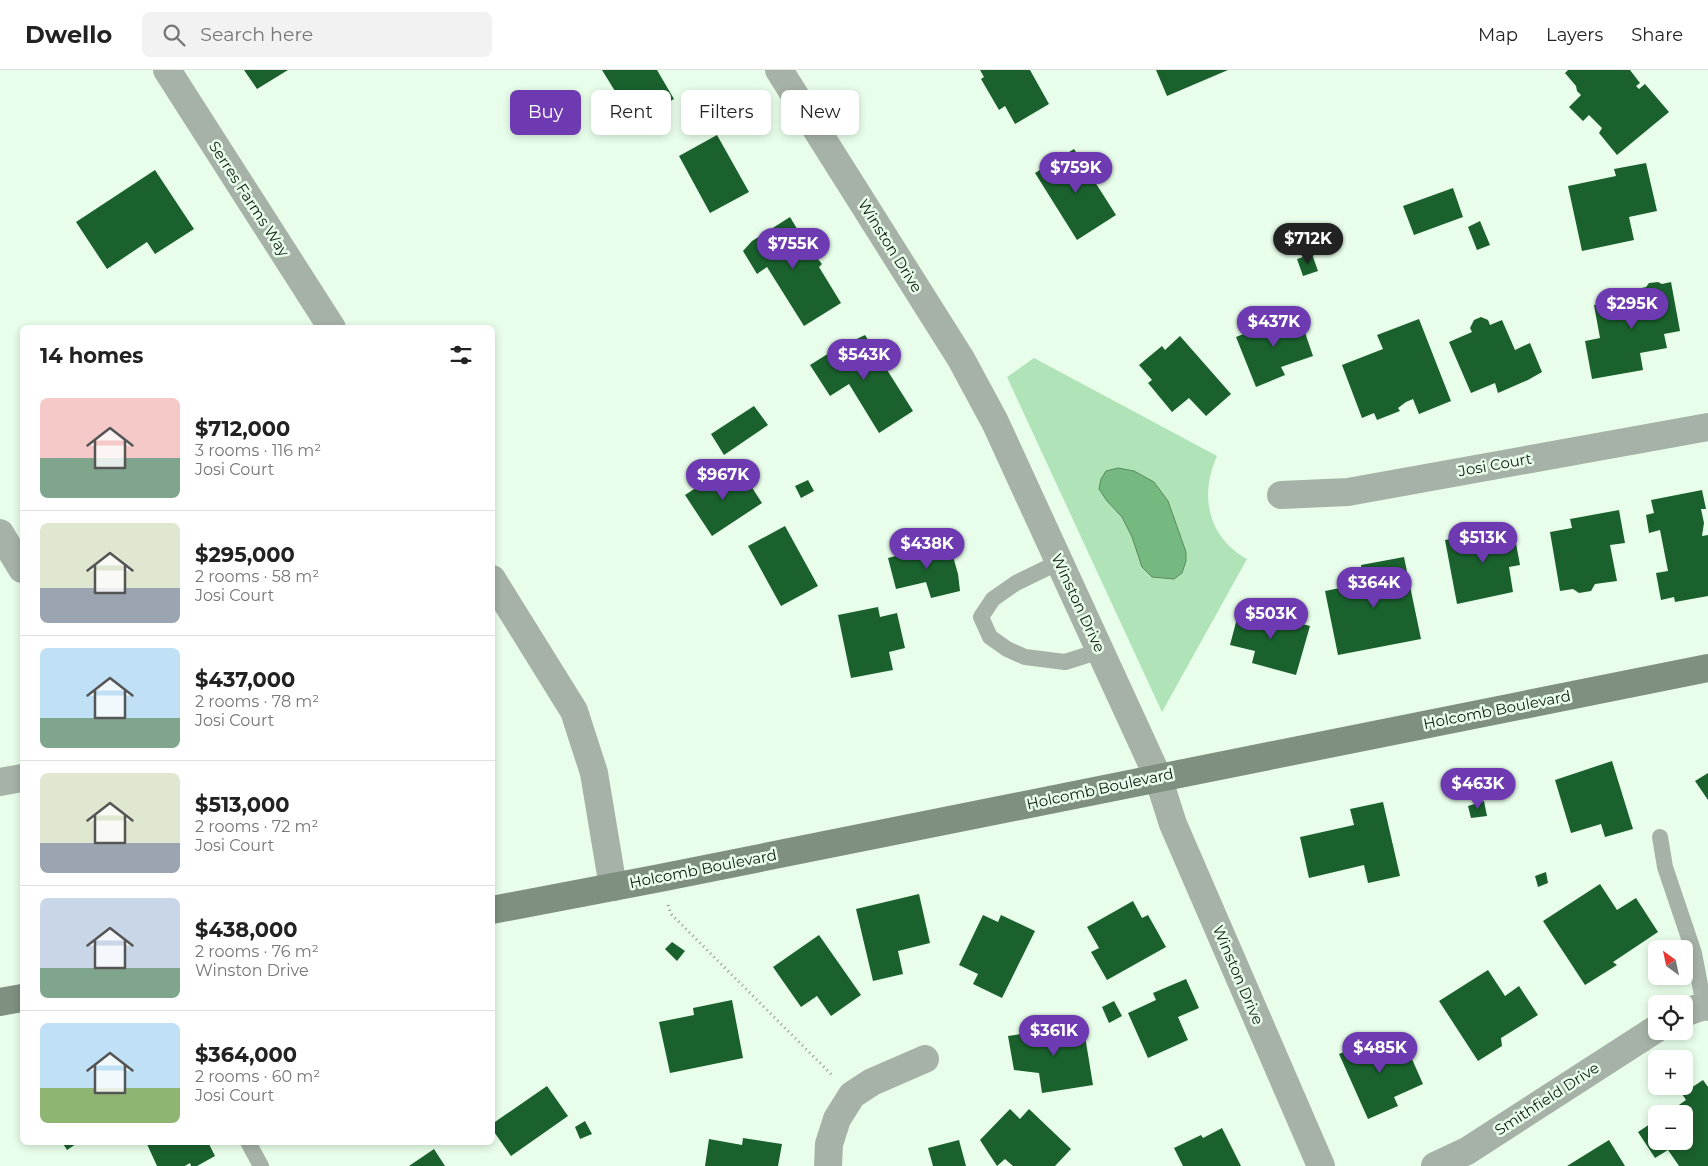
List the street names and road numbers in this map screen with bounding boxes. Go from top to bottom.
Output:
street label: Serres Farms Way [205,137,294,261]
street label: Winston Drive [854,196,927,296]
street label: Josi Court [1456,449,1533,480]
street label: Winston Drive [1047,551,1110,655]
street label: Holcomb Boulevard [1422,686,1572,733]
street label: Holcomb Boulevard [1025,764,1175,813]
street label: Holcomb Boulevard [628,845,778,892]
street label: Winston Drive [1209,922,1268,1028]
street label: Smithfield Drive [1491,1058,1603,1139]

